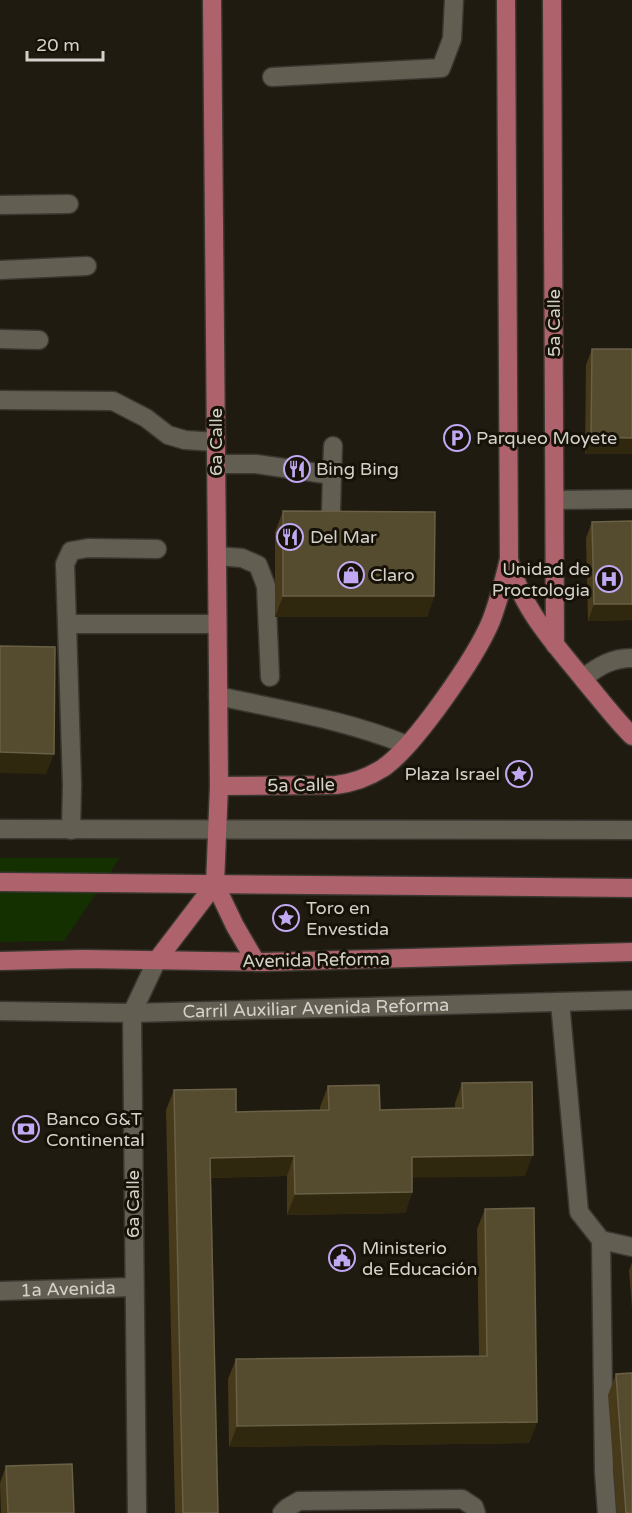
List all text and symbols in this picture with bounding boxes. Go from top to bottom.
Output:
scale bar [27,24,104,62]
text: 20 m [36,34,80,56]
street label: 5a Calle [543,289,565,357]
street label: 6a Calle [205,408,227,476]
parking icon: Parqueo Moyete [442,423,472,453]
place label: Parqueo Moyete [476,427,617,449]
restaurant icon: Bing Bing [282,454,312,484]
place label: Bing Bing [316,458,399,480]
restaurant icon: Del Mar [275,522,305,552]
place label: Del Mar [310,526,377,548]
place label: Unidad de Proctologia [492,558,590,601]
shop icon: Claro [336,560,366,590]
place label: Claro [370,564,415,586]
hospital icon: Unidad de Proctologia [594,564,624,594]
place icon: Plaza Israel [504,759,534,789]
place label: Plaza Israel [404,763,500,785]
street label: 5a Calle [267,773,335,797]
place label: Toro en Envestida [306,897,389,940]
place icon: Toro en Envestida [271,903,301,933]
street label: Avenida Reforma [242,948,390,972]
street label: Carril Auxiliar Avenida Reforma [182,994,450,1023]
place label: Banco G&T Continental [46,1108,145,1151]
bank icon: Banco G&T Continental [11,1114,41,1144]
street label: 6a Calle [122,1170,144,1238]
place label: Ministerio de Educación [362,1237,477,1280]
public building icon: Ministerio de Educación [327,1243,357,1273]
street label: 1a Avenida [20,1277,116,1301]

